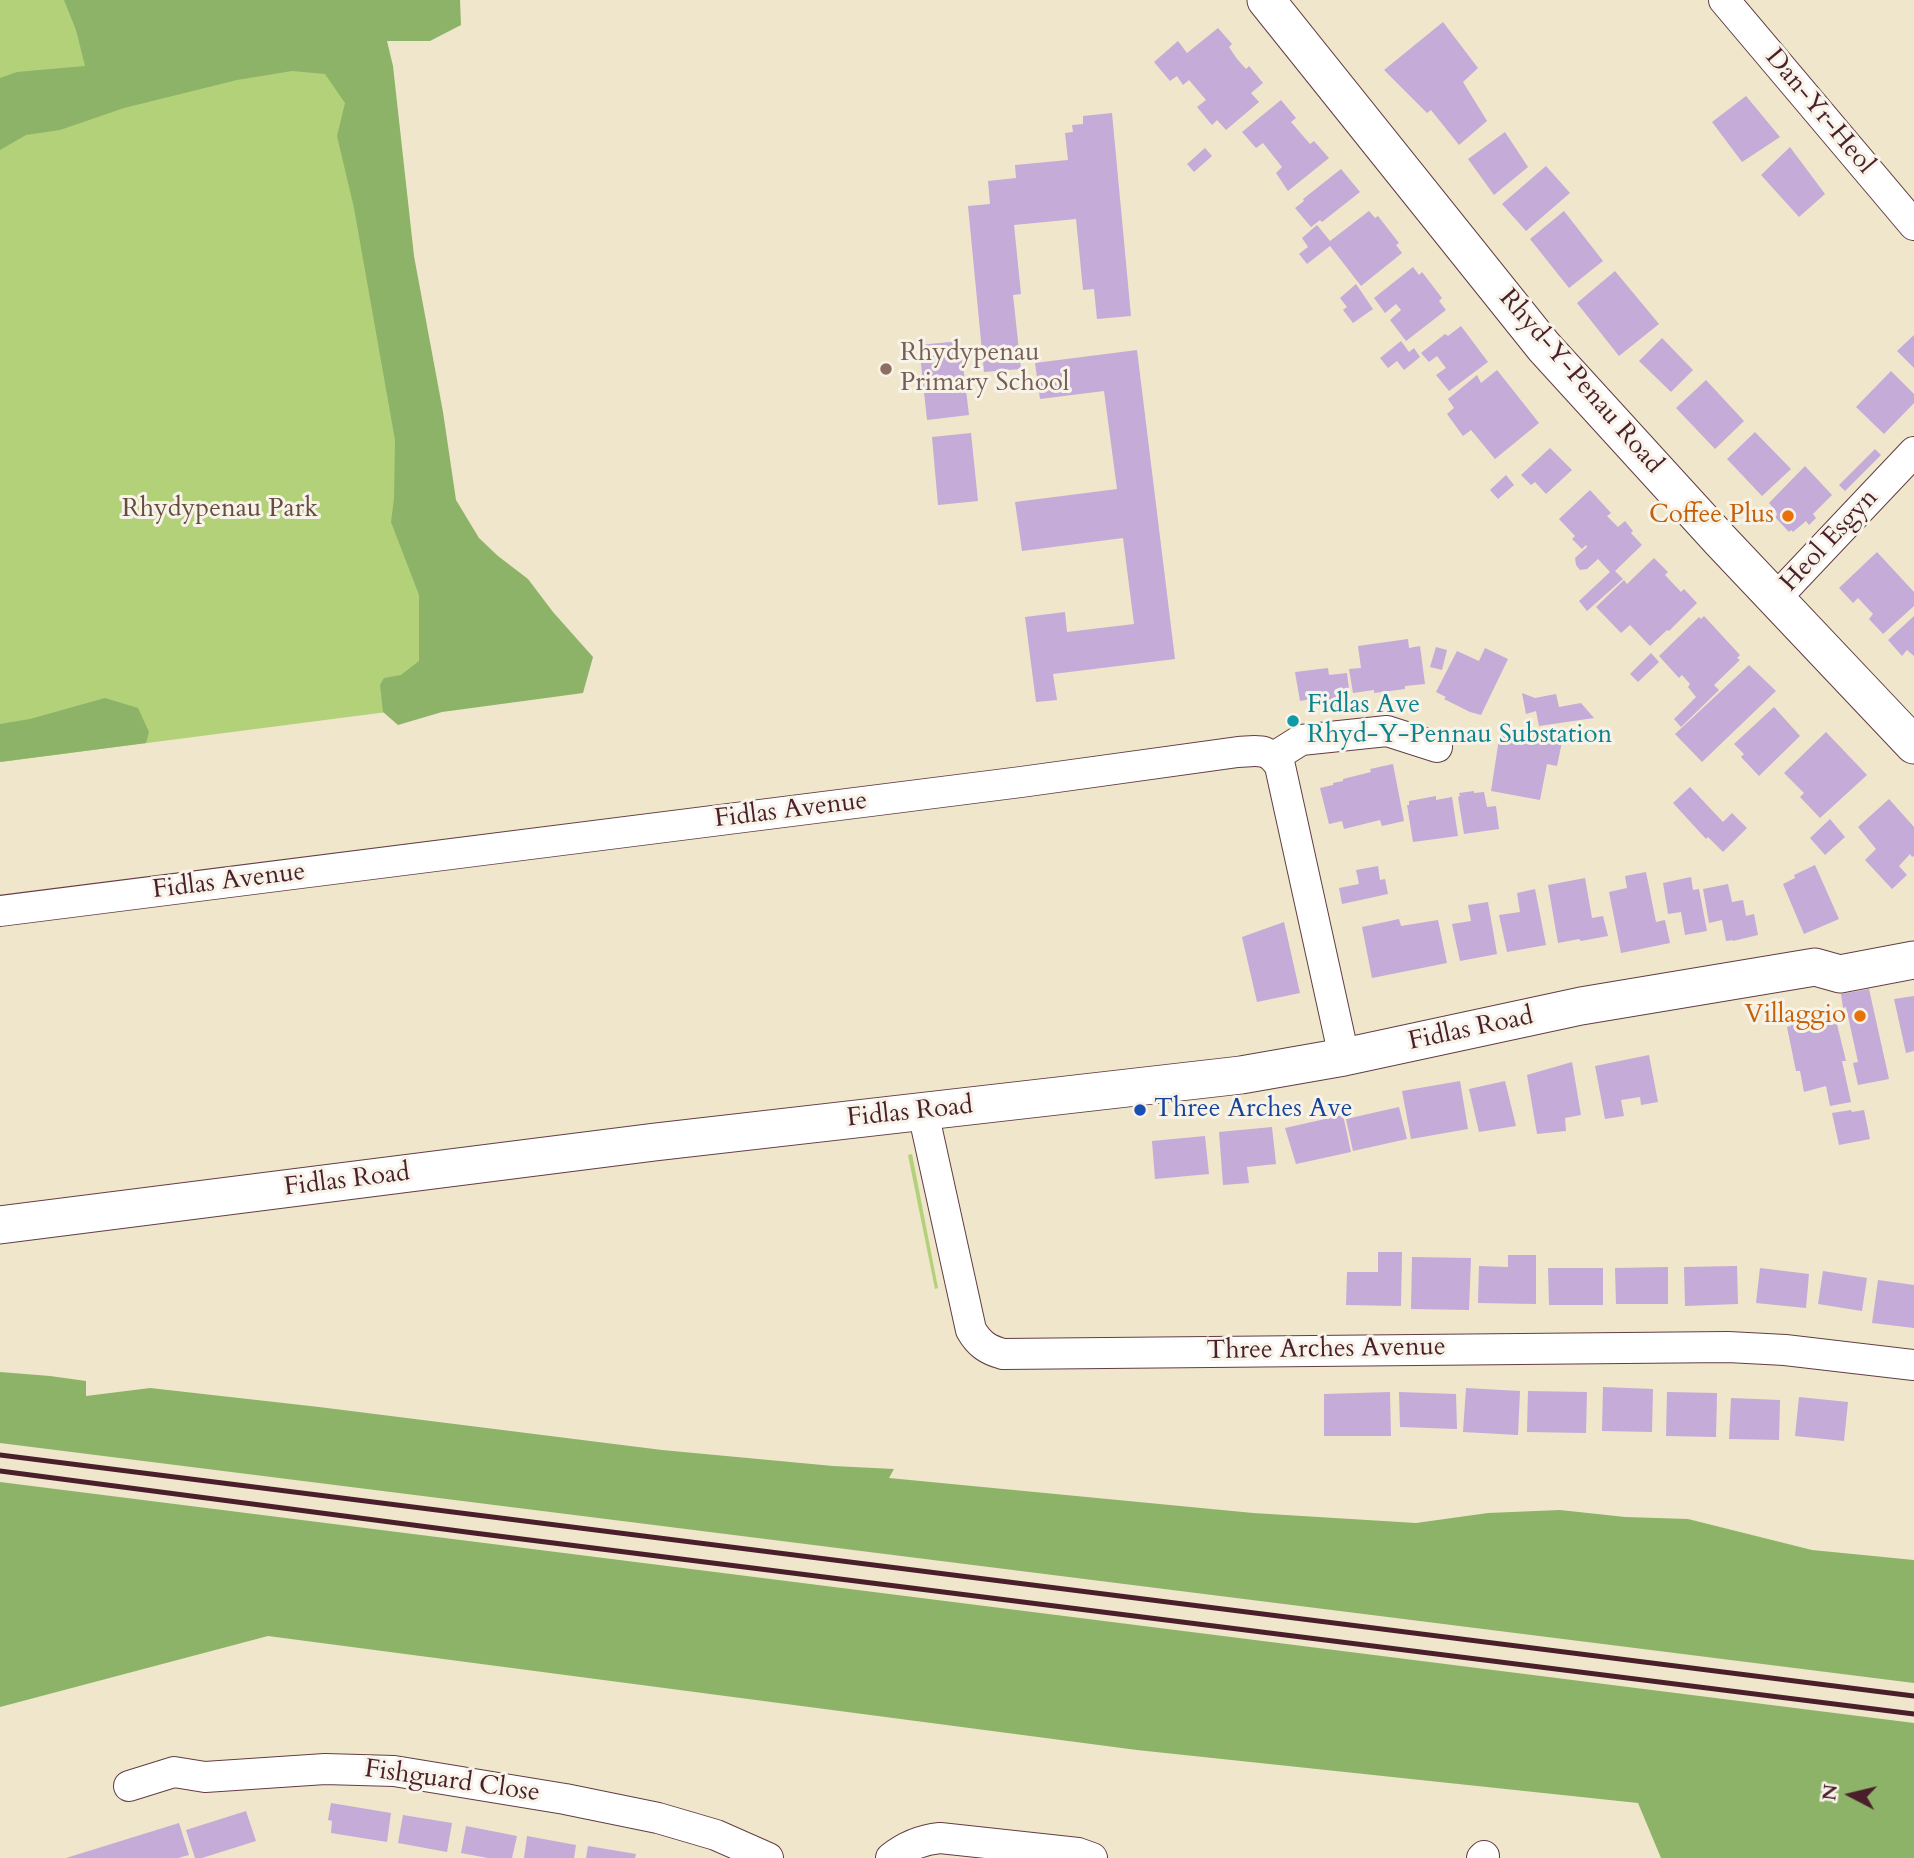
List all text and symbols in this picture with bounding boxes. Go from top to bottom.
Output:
street label: Dan-Yr-Heol [1758,43,1880,181]
street label: Rhyd-Y-Penau Road [1491,283,1669,481]
place label: Rhydypenau Primary School [900,338,1069,400]
marker: Rhydypenau Primary School [878,361,894,377]
street label: Heol Esgyn [1775,483,1885,599]
park label: Rhydypenau Park [122,494,318,526]
place label: Coffee Plus [1649,500,1774,532]
marker: Coffee Plus [1780,508,1796,524]
place label: Fidlas Ave Rhyd-Y-Pennau Substation [1307,690,1612,752]
marker: Fidlas Ave Rhyd-Y-Pennau Substation [1285,713,1301,729]
street label: Fidlas Avenue [713,786,869,836]
street label: Fidlas Avenue [151,857,307,907]
place label: Villaggio [1745,1000,1846,1032]
street label: Fidlas Road [1406,1002,1536,1058]
marker: Villaggio [1852,1008,1868,1024]
street label: Fidlas Road [845,1091,975,1135]
place label: Three Arches Ave [1154,1094,1352,1126]
marker: Three Arches Ave [1132,1102,1148,1118]
street label: Fidlas Road [282,1158,412,1204]
street label: Three Arches Avenue [1206,1332,1446,1368]
street label: Fishguard Close [362,1754,542,1810]
north arrow [1816,1760,1886,1830]
text: N [1816,1783,1844,1802]

